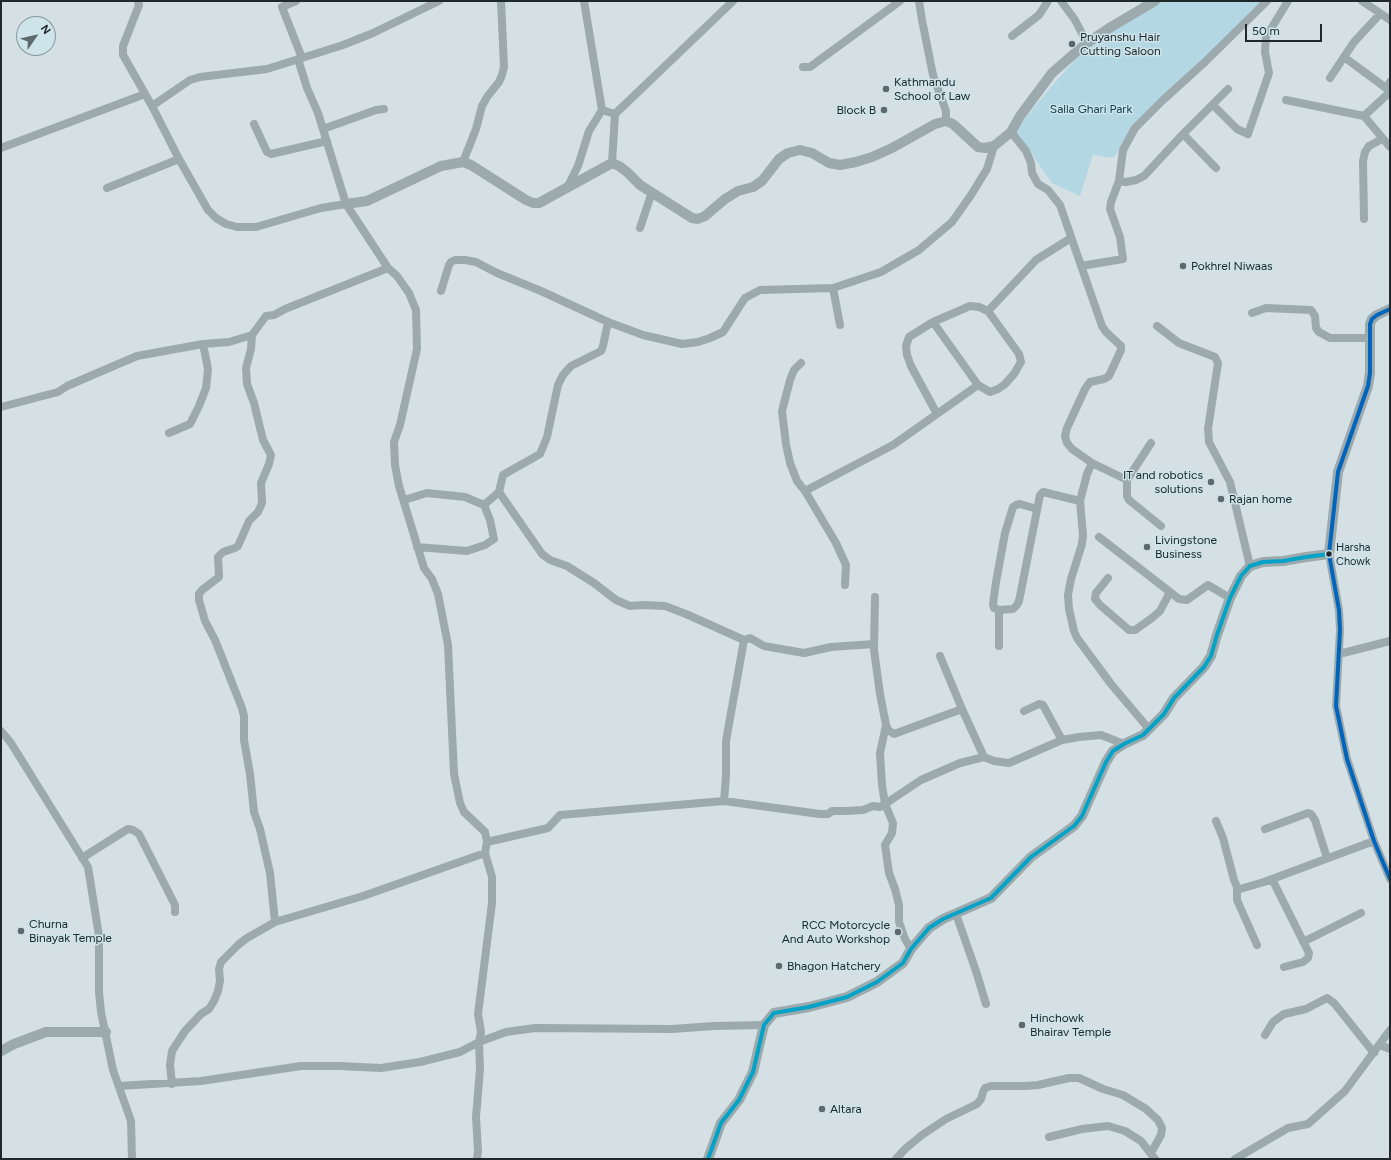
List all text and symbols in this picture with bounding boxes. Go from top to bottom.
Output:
north arrow [16,16,56,56]
scale bar [1247,16,1324,42]
text: N [38,22,53,37]
text: 50 m [1252,24,1280,38]
place label: Pruyanshu Hair Cutting Saloon [1080,30,1161,58]
marker: Pruyanshu Hair Cutting Saloon [1067,39,1077,49]
place label: Kathmandu School of Law [894,75,970,103]
marker: Kathmandu School of Law [881,84,891,94]
park label: Salla Ghari Park [1050,102,1132,116]
place label: Block B [836,103,876,117]
marker: Block B [879,105,889,115]
place label: Pokhrel Niwaas [1191,259,1273,273]
marker: Pokhrel Niwaas [1178,261,1188,271]
place label: IT and robotics solutions [1123,468,1203,496]
marker: IT and robotics solutions [1206,477,1216,487]
place label: Rajan home [1229,492,1292,506]
marker: Rajan home [1216,494,1226,504]
place label: Livingstone Business [1155,533,1217,561]
place label: Harsha Chowk [1336,541,1370,567]
marker: Livingstone Business [1142,542,1152,552]
marker: Harsha Chowk [1324,549,1334,559]
place label: Churna Binayak Temple [29,917,112,945]
place label: RCC Motorcycle And Auto Workshop [782,918,890,946]
marker: Churna Binayak Temple [16,926,26,936]
marker: RCC Motorcycle And Auto Workshop [893,927,903,937]
place label: Bhagon Hatchery [787,959,881,973]
marker: Bhagon Hatchery [774,961,784,971]
place label: Hinchowk Bhairav Temple [1030,1011,1111,1039]
marker: Hinchowk Bhairav Temple [1017,1020,1027,1030]
place label: Altara [830,1102,862,1116]
marker: Altara [817,1104,827,1114]

